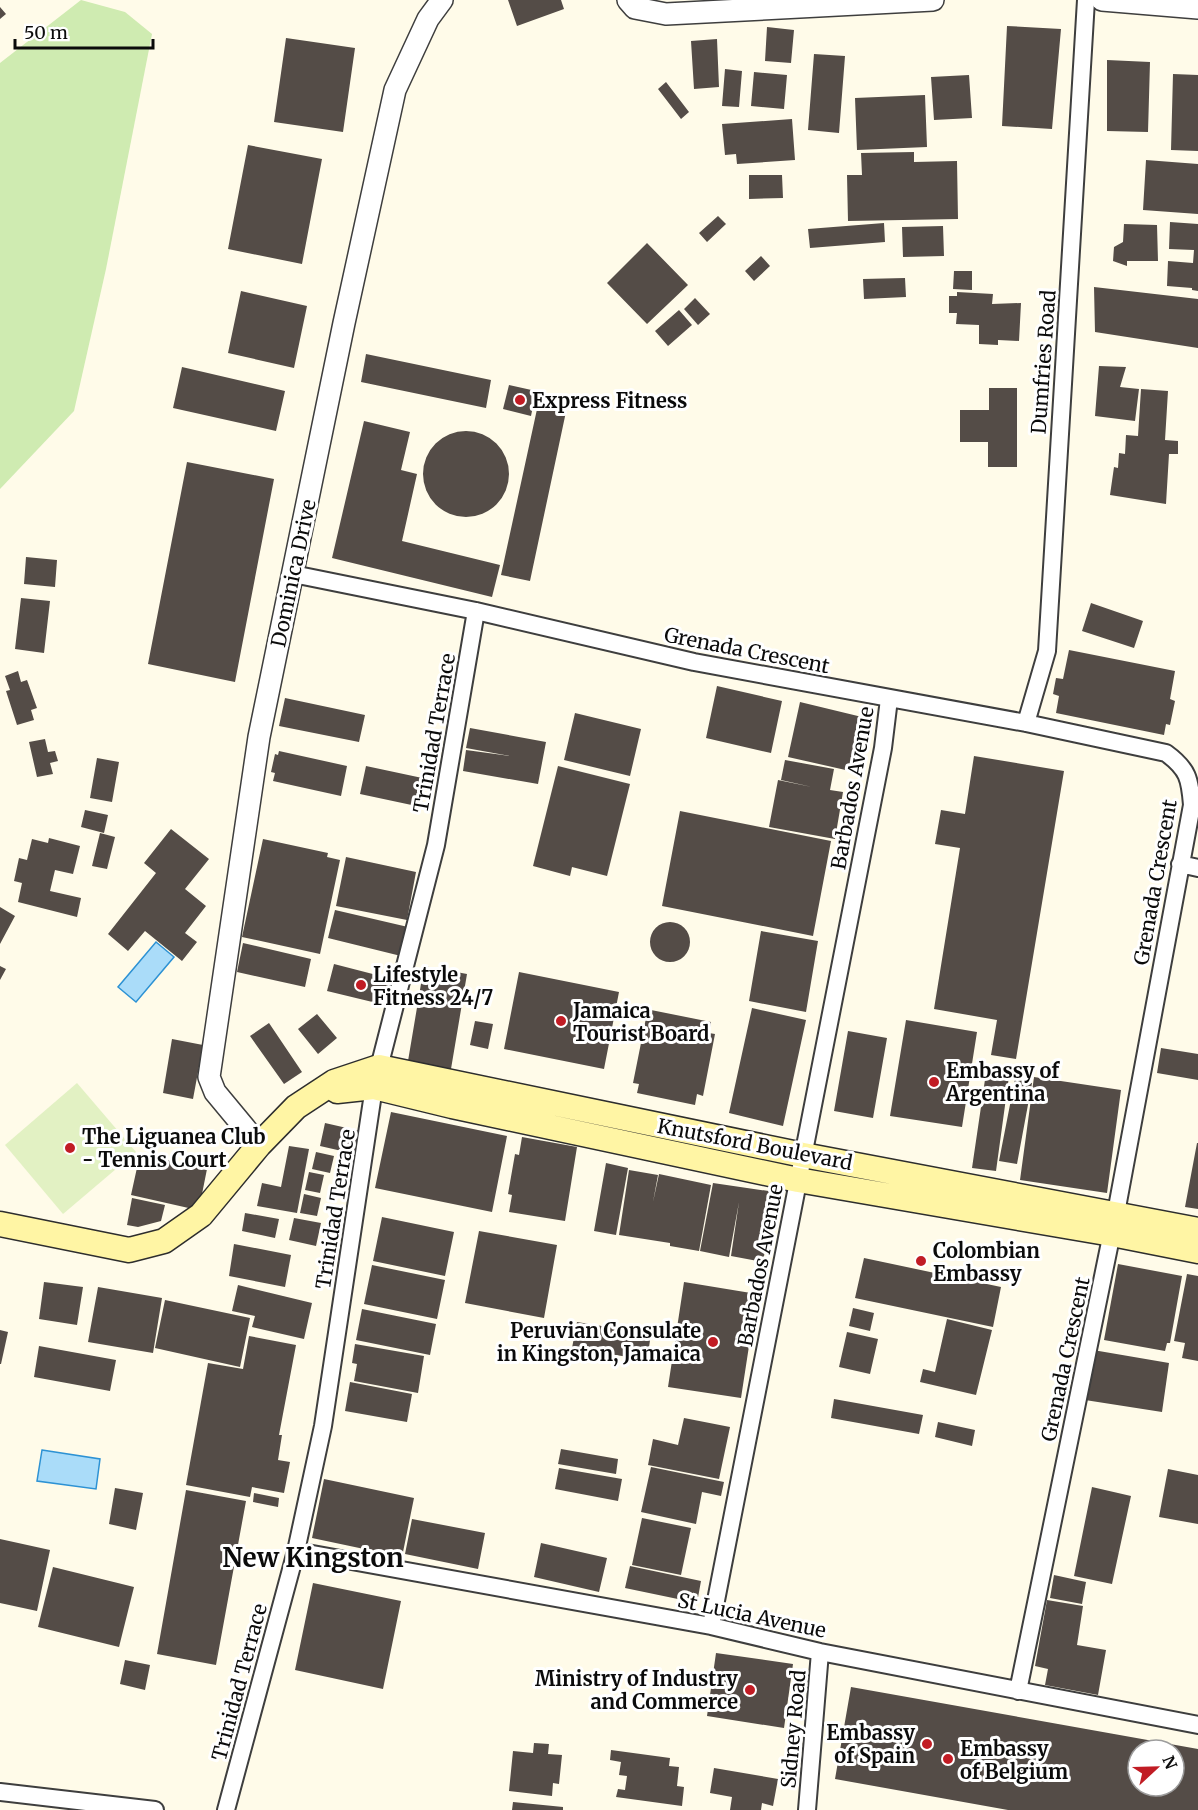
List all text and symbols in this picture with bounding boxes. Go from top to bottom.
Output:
scale bar [15,12,153,50]
text: 50 m [24,21,68,44]
street label: Dumfries Road [1025,289,1061,435]
place label: Express Fitness [532,388,687,413]
marker: Express Fitness [513,393,527,407]
street label: Dominica Drive [265,497,321,649]
street label: Grenada Crescent [662,622,832,678]
street label: Trinidad Terrace [408,651,460,815]
street label: Barbados Avenue [825,705,879,871]
street label: Grenada Crescent [1128,797,1182,967]
place label: Lifestyle Fitness 24/7 [373,962,493,1010]
marker: Lifestyle Fitness 24/7 [354,978,368,992]
place label: Jamaica Tourist Board [572,998,709,1046]
marker: Jamaica Tourist Board [554,1014,568,1028]
place label: Embassy of Argentina [945,1058,1060,1106]
marker: Embassy of Argentina [927,1075,941,1089]
street label: Knutsford Boulevard [655,1113,855,1175]
place label: The Liguanea Club - Tennis Court [82,1124,266,1172]
street label: Trinidad Terrace [310,1127,360,1291]
marker: The Liguanea Club - Tennis Court [63,1141,77,1155]
street label: Barbados Avenue [732,1182,788,1348]
place label: Colombian Embassy [933,1238,1040,1286]
marker: Colombian Embassy [914,1254,928,1268]
street label: Grenada Crescent [1035,1274,1095,1444]
place label: Peruvian Consulate in Kingston, Jamaica [497,1318,701,1367]
marker: Peruvian Consulate in Kingston, Jamaica [706,1335,720,1349]
district label: New Kingston [222,1541,404,1574]
street label: St Lucia Avenue [676,1587,828,1643]
street label: Trinidad Terrace [206,1601,272,1763]
place label: Ministry of Industry and Commerce [535,1666,738,1714]
street label: Sidney Road [775,1669,811,1789]
marker: Ministry of Industry and Commerce [743,1683,757,1697]
place label: Embassy of Spain [826,1720,915,1768]
place label: Embassy of Belgium [960,1736,1068,1784]
marker: Embassy of Spain [920,1737,934,1751]
north arrow [1126,1738,1186,1798]
marker: Embassy of Belgium [941,1752,955,1766]
text: N [1158,1753,1182,1772]

